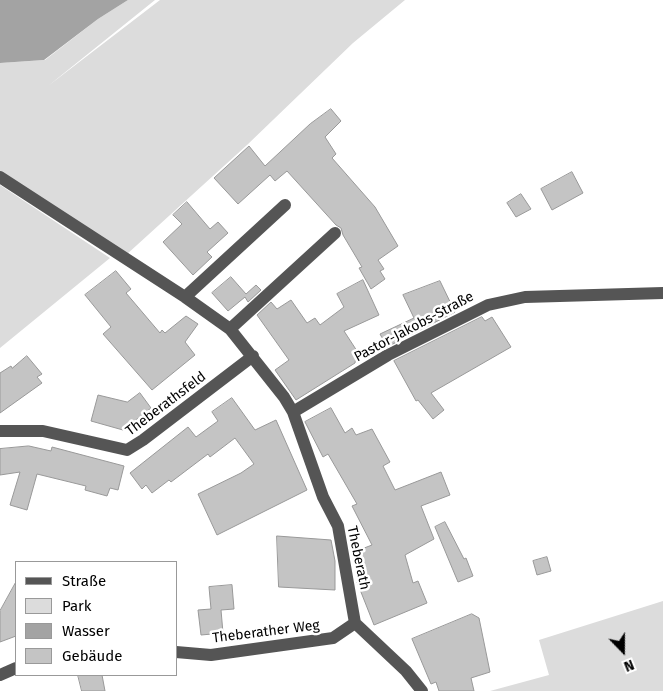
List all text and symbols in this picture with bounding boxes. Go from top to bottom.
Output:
street label: Pastor-Jakobs-Straße [351,288,477,366]
street label: Theberathsfeld [123,368,209,440]
street label: Theberath [343,525,373,591]
legend [15,561,178,676]
text: Straße [62,572,106,590]
text: Park [62,597,92,615]
street label: Theberather Weg [211,617,321,647]
text: Wasser [62,622,110,640]
north arrow [598,626,648,676]
text: Gebäude [62,647,122,665]
text: N [621,656,636,675]

